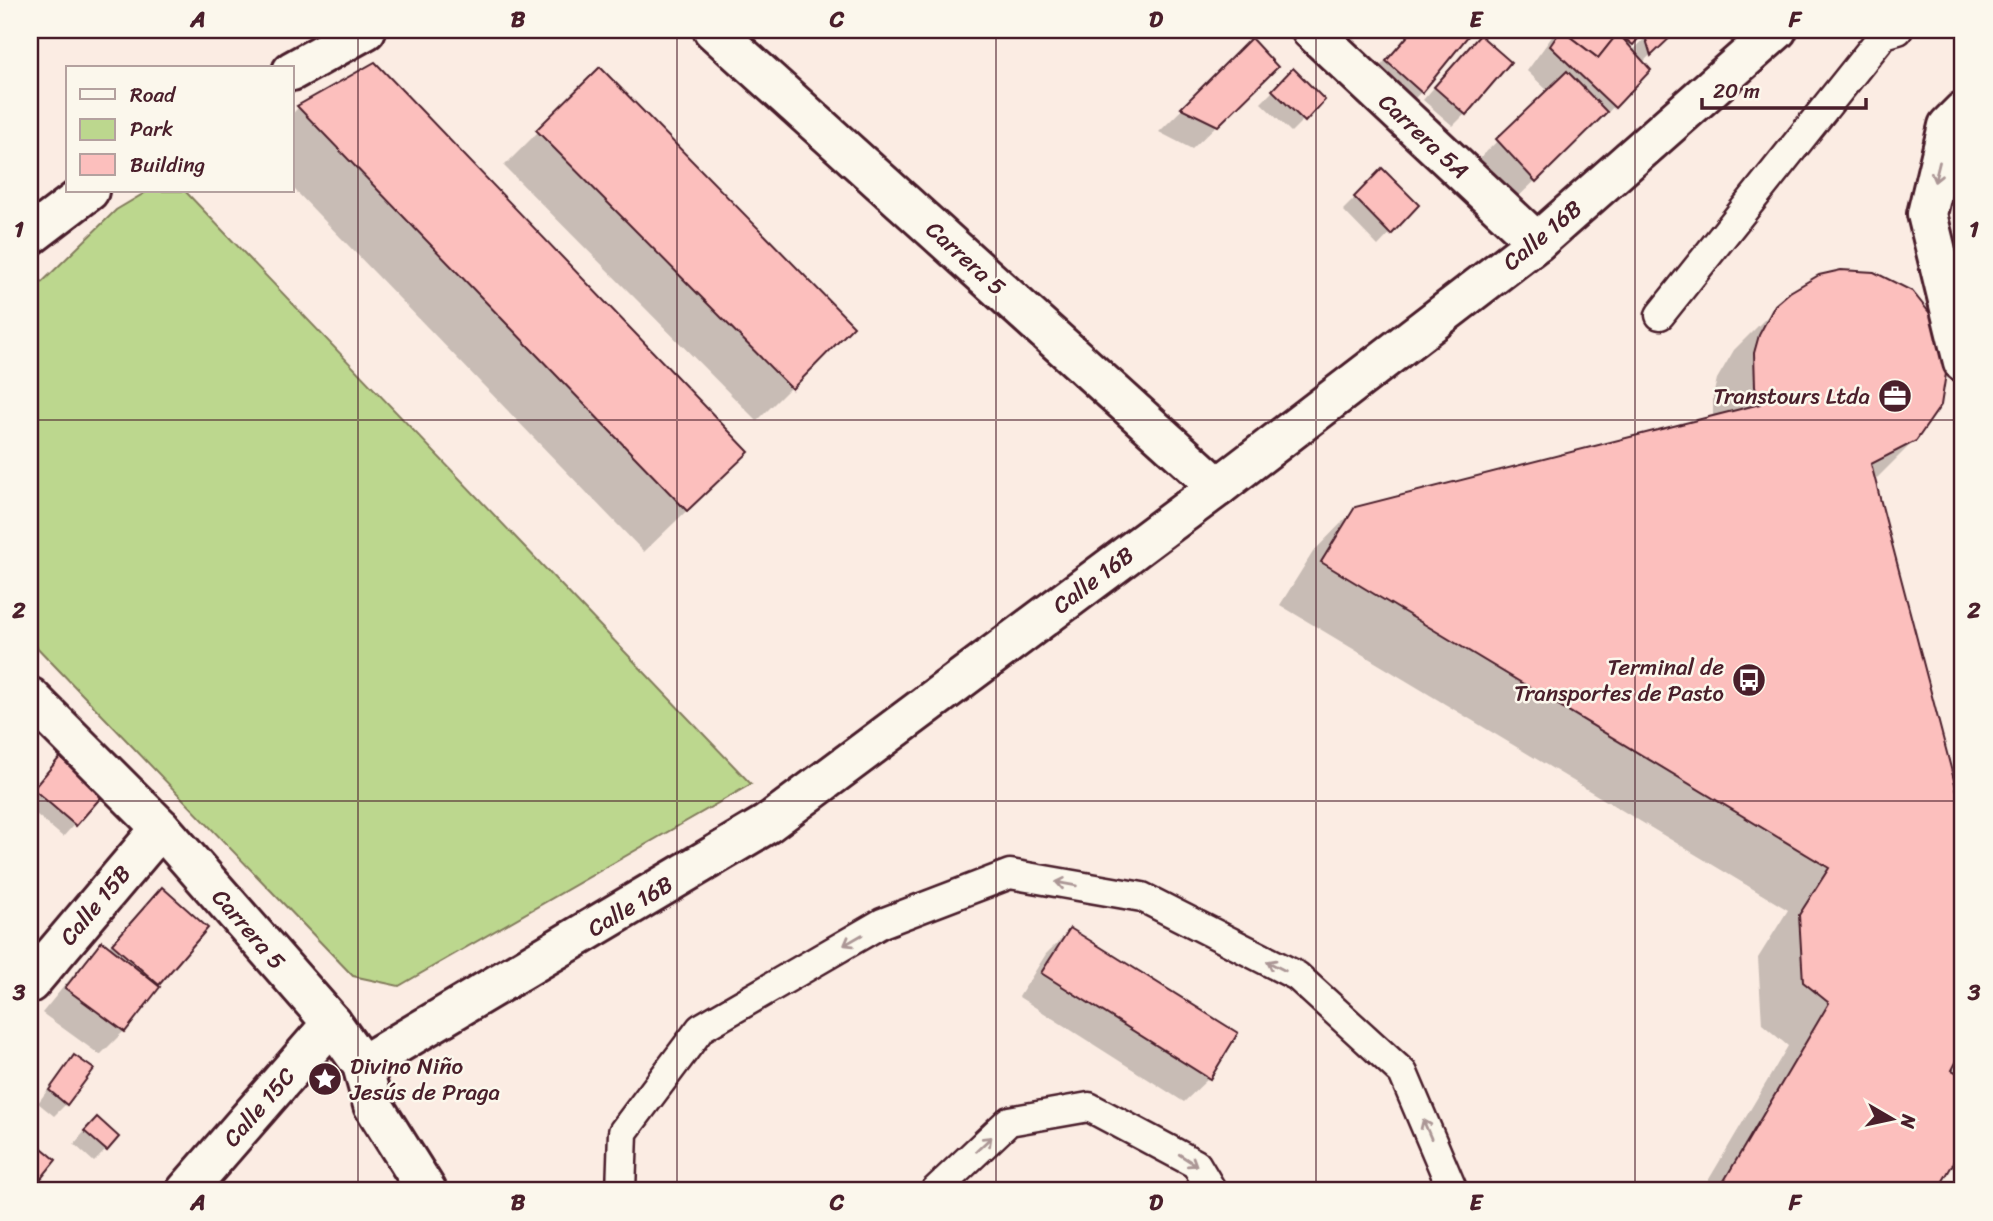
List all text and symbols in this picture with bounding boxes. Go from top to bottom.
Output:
text: A [189,0,206,40]
text: B [511,0,526,40]
text: C [829,0,845,40]
text: D [1149,0,1164,40]
text: E [1470,0,1485,40]
text: F [1788,0,1803,40]
legend [66,66,294,192]
scale bar [1702,66,1867,110]
text: 20 m [1713,72,1760,110]
text: Road [130,76,177,114]
street label: Carrera 5A [1368,83,1479,190]
text: Park [130,110,173,148]
text: Building [130,146,206,184]
one-way arrow [1930,160,1943,183]
street label: Calle 16B [1493,189,1592,281]
text: 1 [14,209,24,250]
text: 1 [1969,209,1979,250]
street label: Carrera 5 [916,210,1016,306]
place label: Transtours Ltda [1713,376,1870,417]
office icon: Transtours Ltda [1876,377,1914,415]
street label: Calle 16B [1043,536,1143,625]
text: 2 [11,590,26,631]
text: 2 [1966,590,1981,631]
place label: Terminal de Transportes de Pasto [1514,647,1724,714]
bus stop icon: Terminal de Transportes de Pasto [1730,661,1768,699]
street label: Calle 15B [49,856,142,955]
street label: Calle 16B [579,865,681,948]
one-way arrow [1055,877,1078,890]
street label: Carrera 5 [201,879,296,980]
one-way arrow [843,933,863,947]
one-way arrow [1266,958,1287,972]
text: 3 [12,972,26,1013]
text: 3 [1967,972,1981,1013]
place label: Divino Niño Jesús de Praga [349,1046,500,1113]
street label: Calle 15C [213,1058,306,1157]
place icon: Divino Niño Jesús de Praga [306,1060,344,1098]
north arrow [1856,1084,1926,1154]
text: N [1891,1112,1926,1131]
one-way arrow [1419,1118,1432,1140]
one-way arrow [976,1136,993,1153]
one-way arrow [1177,1154,1197,1168]
text: A [189,1182,206,1221]
text: B [511,1182,526,1221]
text: C [829,1182,845,1221]
text: D [1149,1182,1164,1221]
text: E [1470,1182,1485,1221]
text: F [1788,1182,1803,1221]

